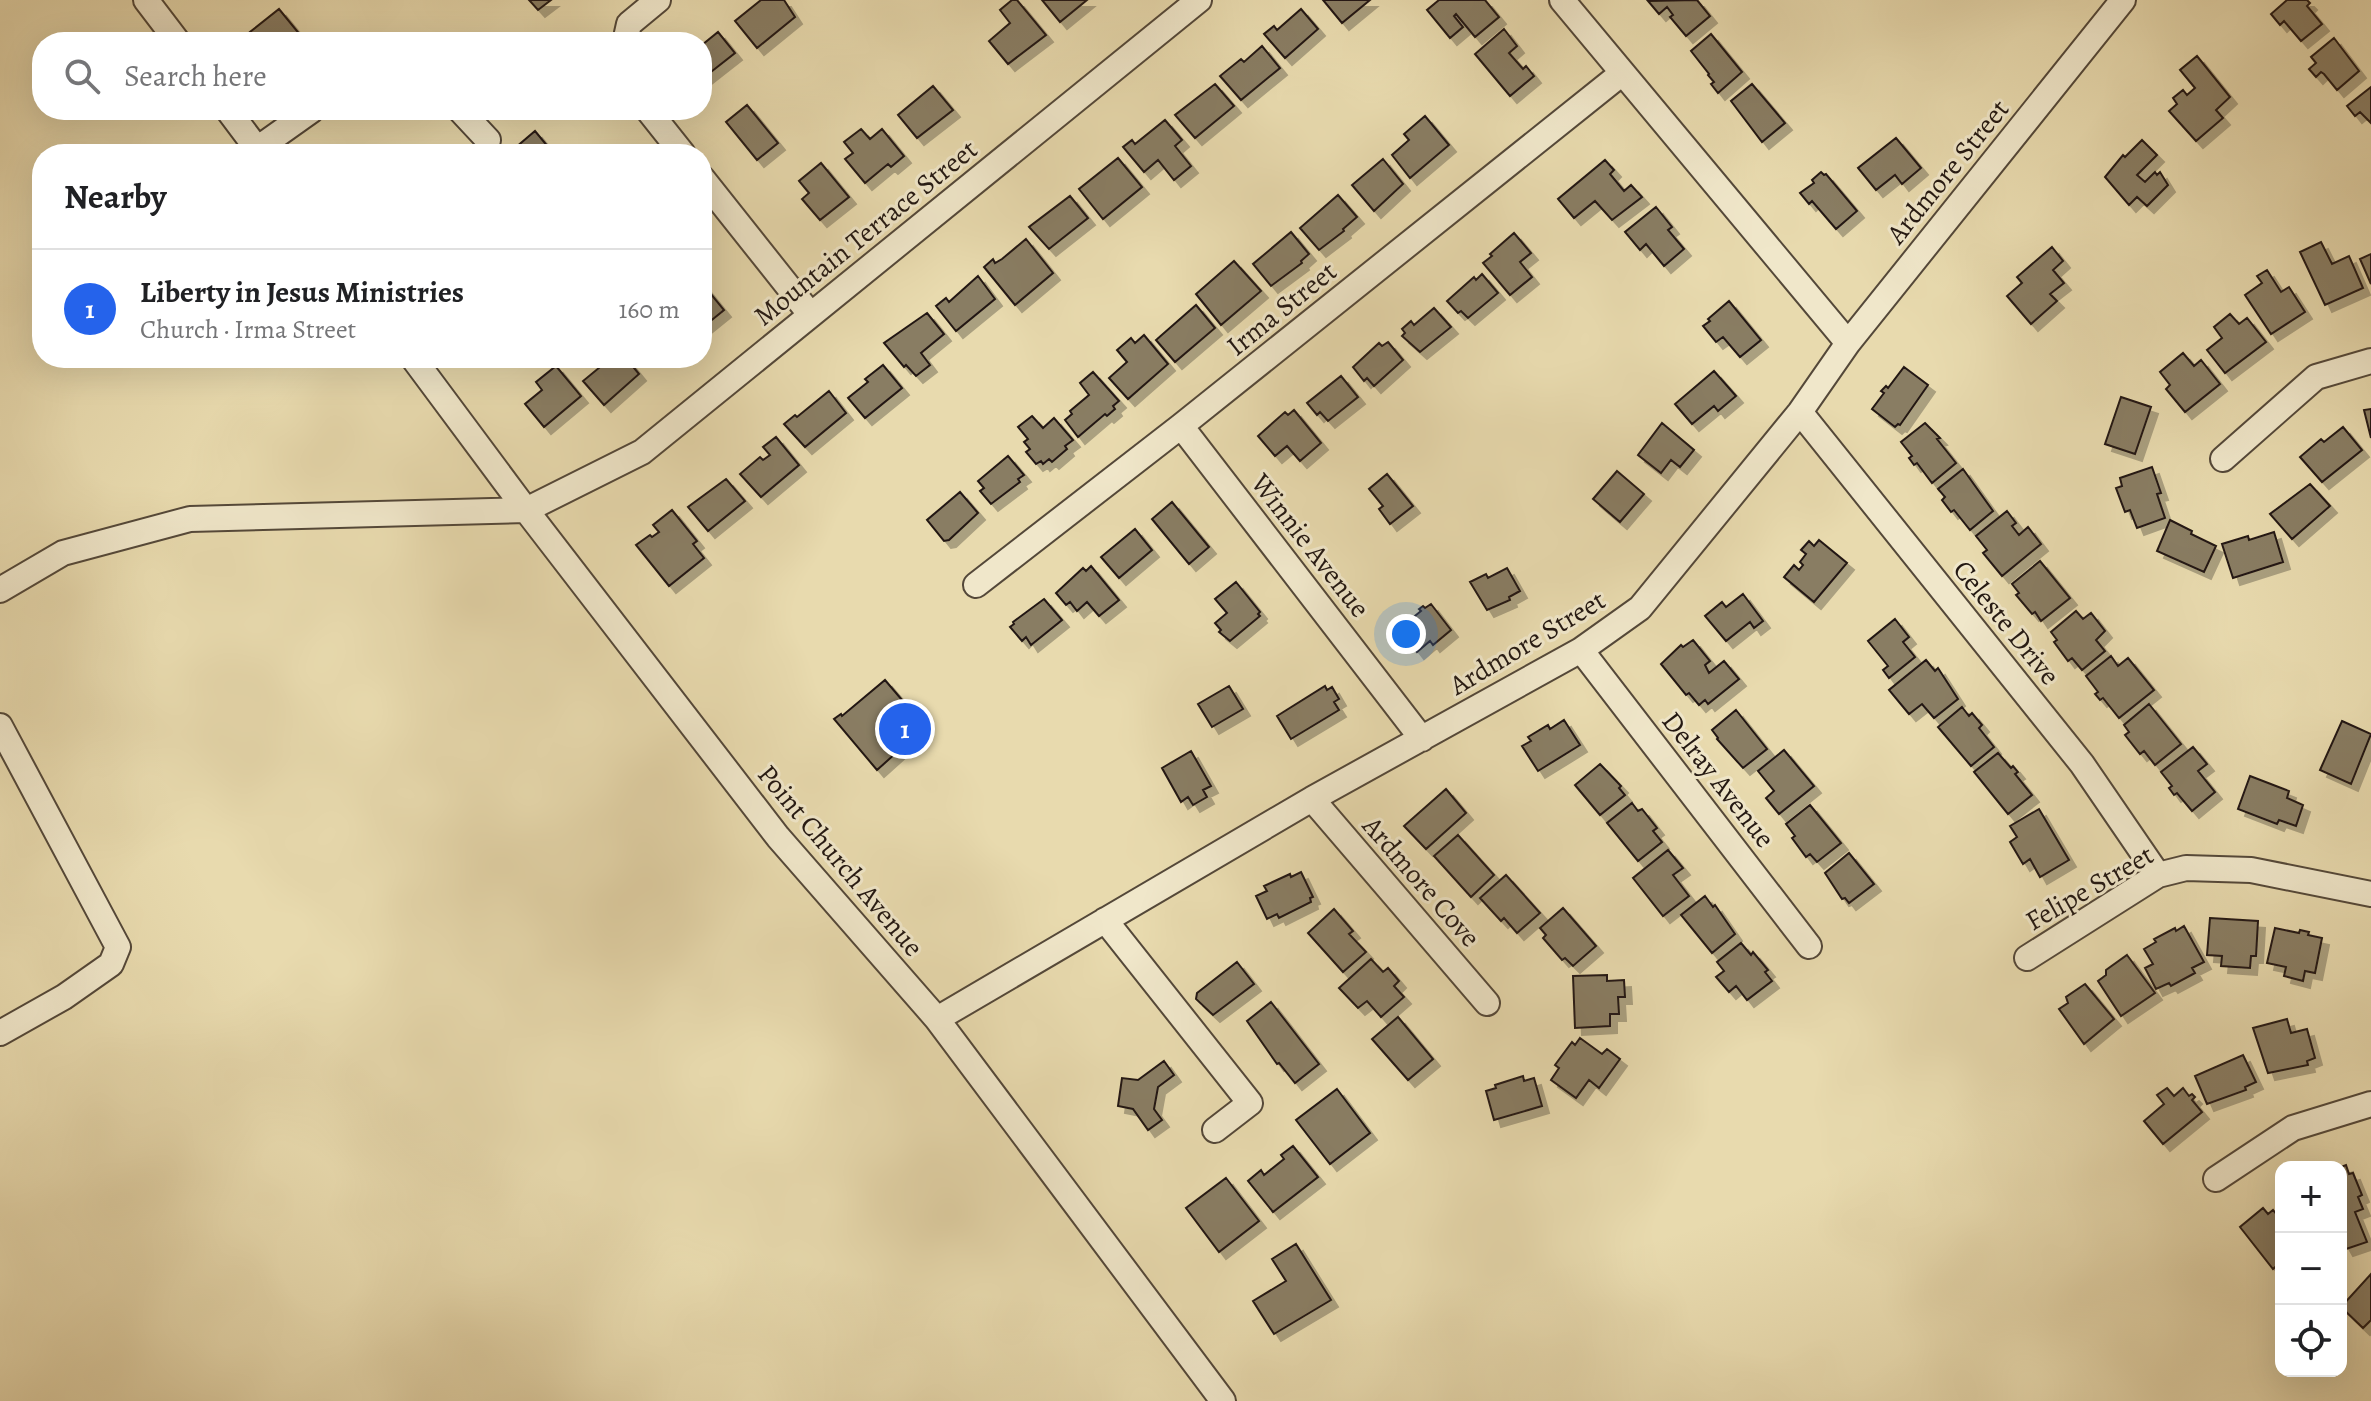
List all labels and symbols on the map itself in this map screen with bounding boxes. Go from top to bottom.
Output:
street label: Ardmore Street [1877,91,2018,253]
street label: Mountain Terrace Street [746,131,985,335]
street label: Irma Street [1219,253,1345,365]
street label: Winnie Avenue [1241,465,1378,625]
street label: Celeste Drive [1944,552,2068,693]
street label: Ardmore Street [1441,581,1613,705]
your location [1386,614,1426,654]
pin: 1 [879,699,931,759]
street label: Delray Avenue [1653,704,1783,856]
street label: Point Church Avenue [749,757,932,965]
street label: Ardmore Cove [1353,807,1489,955]
street label: Felipe Street [2018,836,2161,940]

